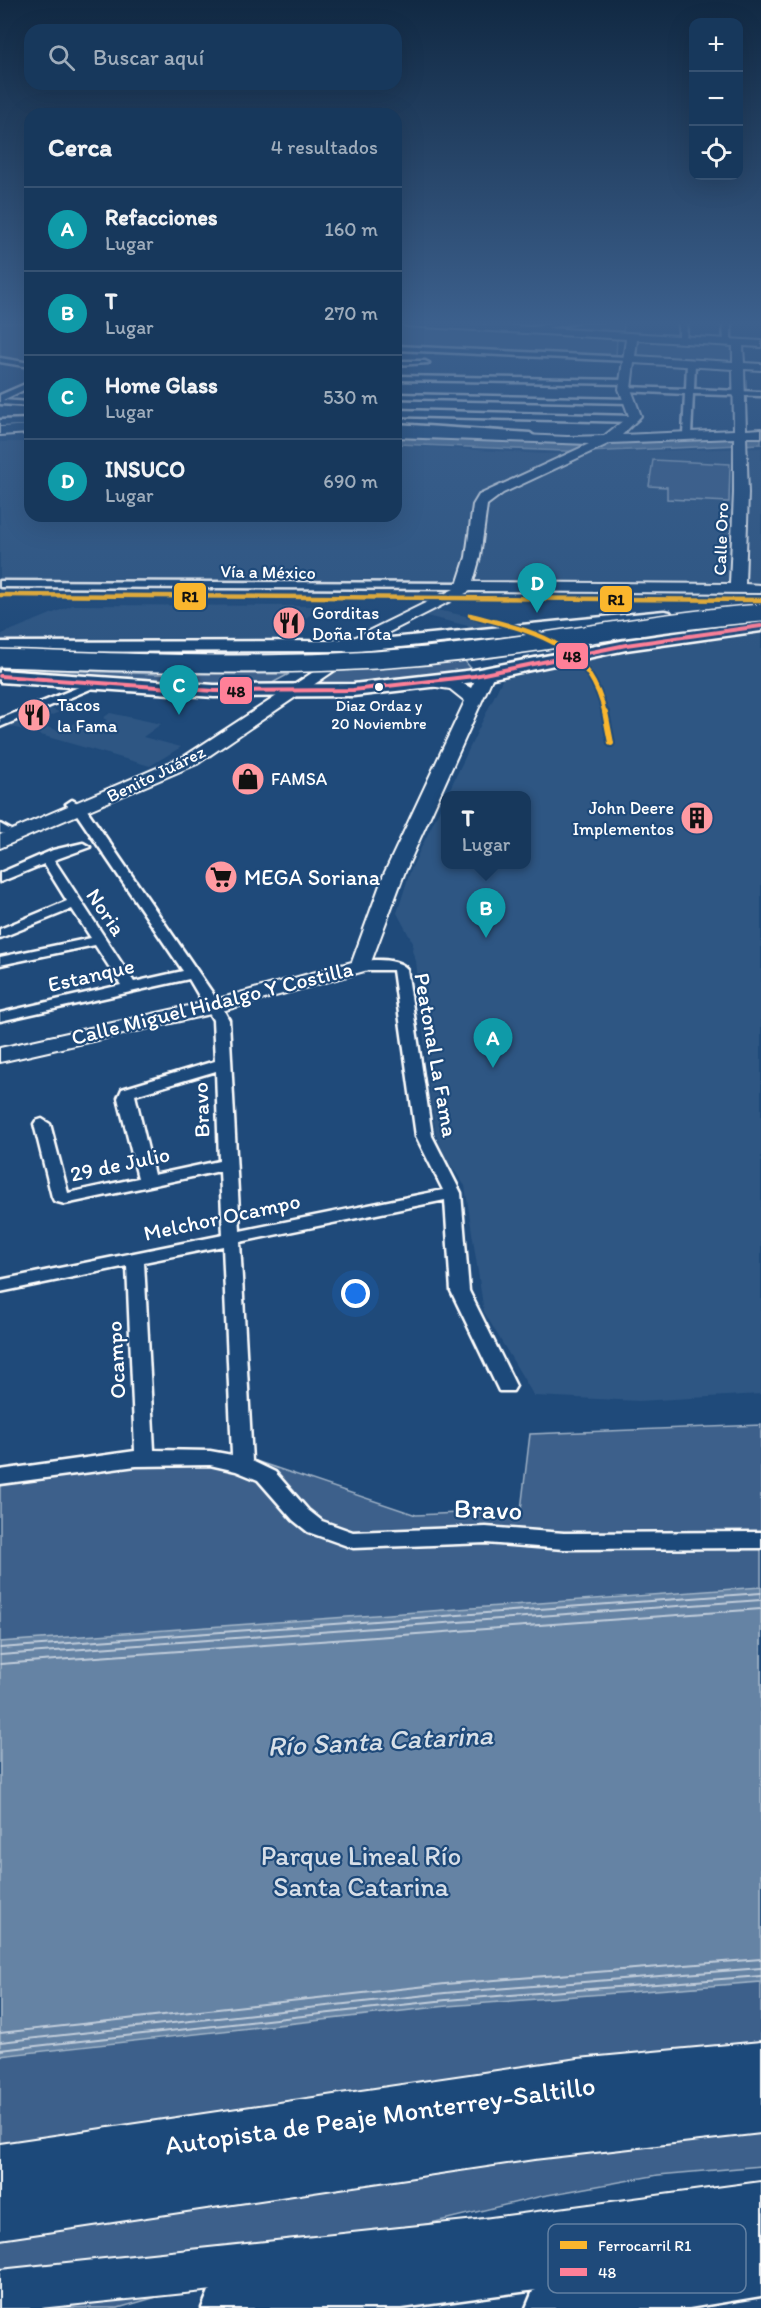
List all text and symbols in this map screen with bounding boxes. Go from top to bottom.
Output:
map controls [689,18,743,180]
button: + [689,18,743,72]
search box [24,24,402,90]
icon: search [45,41,78,74]
text: Buscar aquí [93,44,204,71]
button: − [689,72,743,126]
button: locate [689,126,743,180]
text: Cerca [48,131,112,163]
text: 4 resultados [271,135,378,159]
text: Refacciones [105,204,218,231]
text: A [61,217,74,241]
text: 160 m [325,217,378,241]
text: Lugar [105,231,154,255]
text: T [105,288,117,315]
text: B [61,301,74,325]
text: 270 m [324,301,378,325]
text: Lugar [105,315,154,339]
text: Home Glass [105,372,218,399]
text: C [61,385,74,409]
text: 530 m [323,385,378,409]
text: Lugar [105,399,154,423]
text: INSUCO [105,456,185,483]
text: D [61,469,74,493]
text: 690 m [323,469,378,493]
text: Lugar [105,483,154,507]
street label: Calle Oro [709,502,733,576]
street label: Vía a México [220,560,316,584]
pin: D [518,564,556,613]
line badge: R1 [173,582,207,611]
line badge: R1 [599,585,633,613]
text: R1 [181,587,199,606]
text: R1 [607,590,625,609]
place label: Gorditas Doña Tota [312,602,392,645]
restaurant icon: Gorditas Doña Tota [271,605,307,641]
line badge: 48 [555,642,589,670]
text: 48 [563,647,581,666]
pin: C [160,666,198,715]
line badge: 48 [219,676,253,705]
marker: Diaz Ordaz y 20 Noviembre [373,681,385,693]
text: 48 [227,682,245,701]
place label: Tacos la Fama [57,694,118,737]
place label: Diaz Ordaz y 20 Noviembre [331,696,427,733]
restaurant icon: Tacos la Fama [16,697,52,733]
street label: Benito Juárez [103,740,209,807]
shop icon: FAMSA [230,761,266,797]
place label: FAMSA [271,768,328,790]
popup [441,791,531,869]
place label: John Deere Implementos [572,797,674,840]
building icon: John Deere Implementos [679,800,715,836]
text: T [462,805,474,832]
text: Lugar [462,832,510,856]
supermarket icon: MEGA Soriana [203,859,239,895]
place label: MEGA Soriana [244,864,381,891]
street label: Noria [80,883,132,942]
pin: B [466,888,506,938]
street label: Estanque [45,952,137,998]
street label: Calle Miguel Hidalgo Y Costilla [68,955,356,1051]
street label: Peatonal La Fama [408,971,464,1140]
pin: A [474,1018,512,1068]
street label: Bravo [187,1082,215,1138]
street label: 29 de Julio [68,1140,172,1188]
street label: Melchor Ocampo [141,1187,303,1247]
your location [341,1279,370,1308]
street label: Ocampo [100,1320,132,1400]
street label: Bravo [453,1491,523,1527]
water label: Río Santa Catarina [266,1717,494,1763]
park label: Parque Lineal Río Santa Catarina [261,1839,461,1903]
street label: Autopista de Peaje Monterrey-Saltillo [163,2068,597,2162]
legend [548,2224,746,2293]
text: Ferrocarril R1 [598,2236,692,2255]
text: 48 [598,2263,617,2282]

